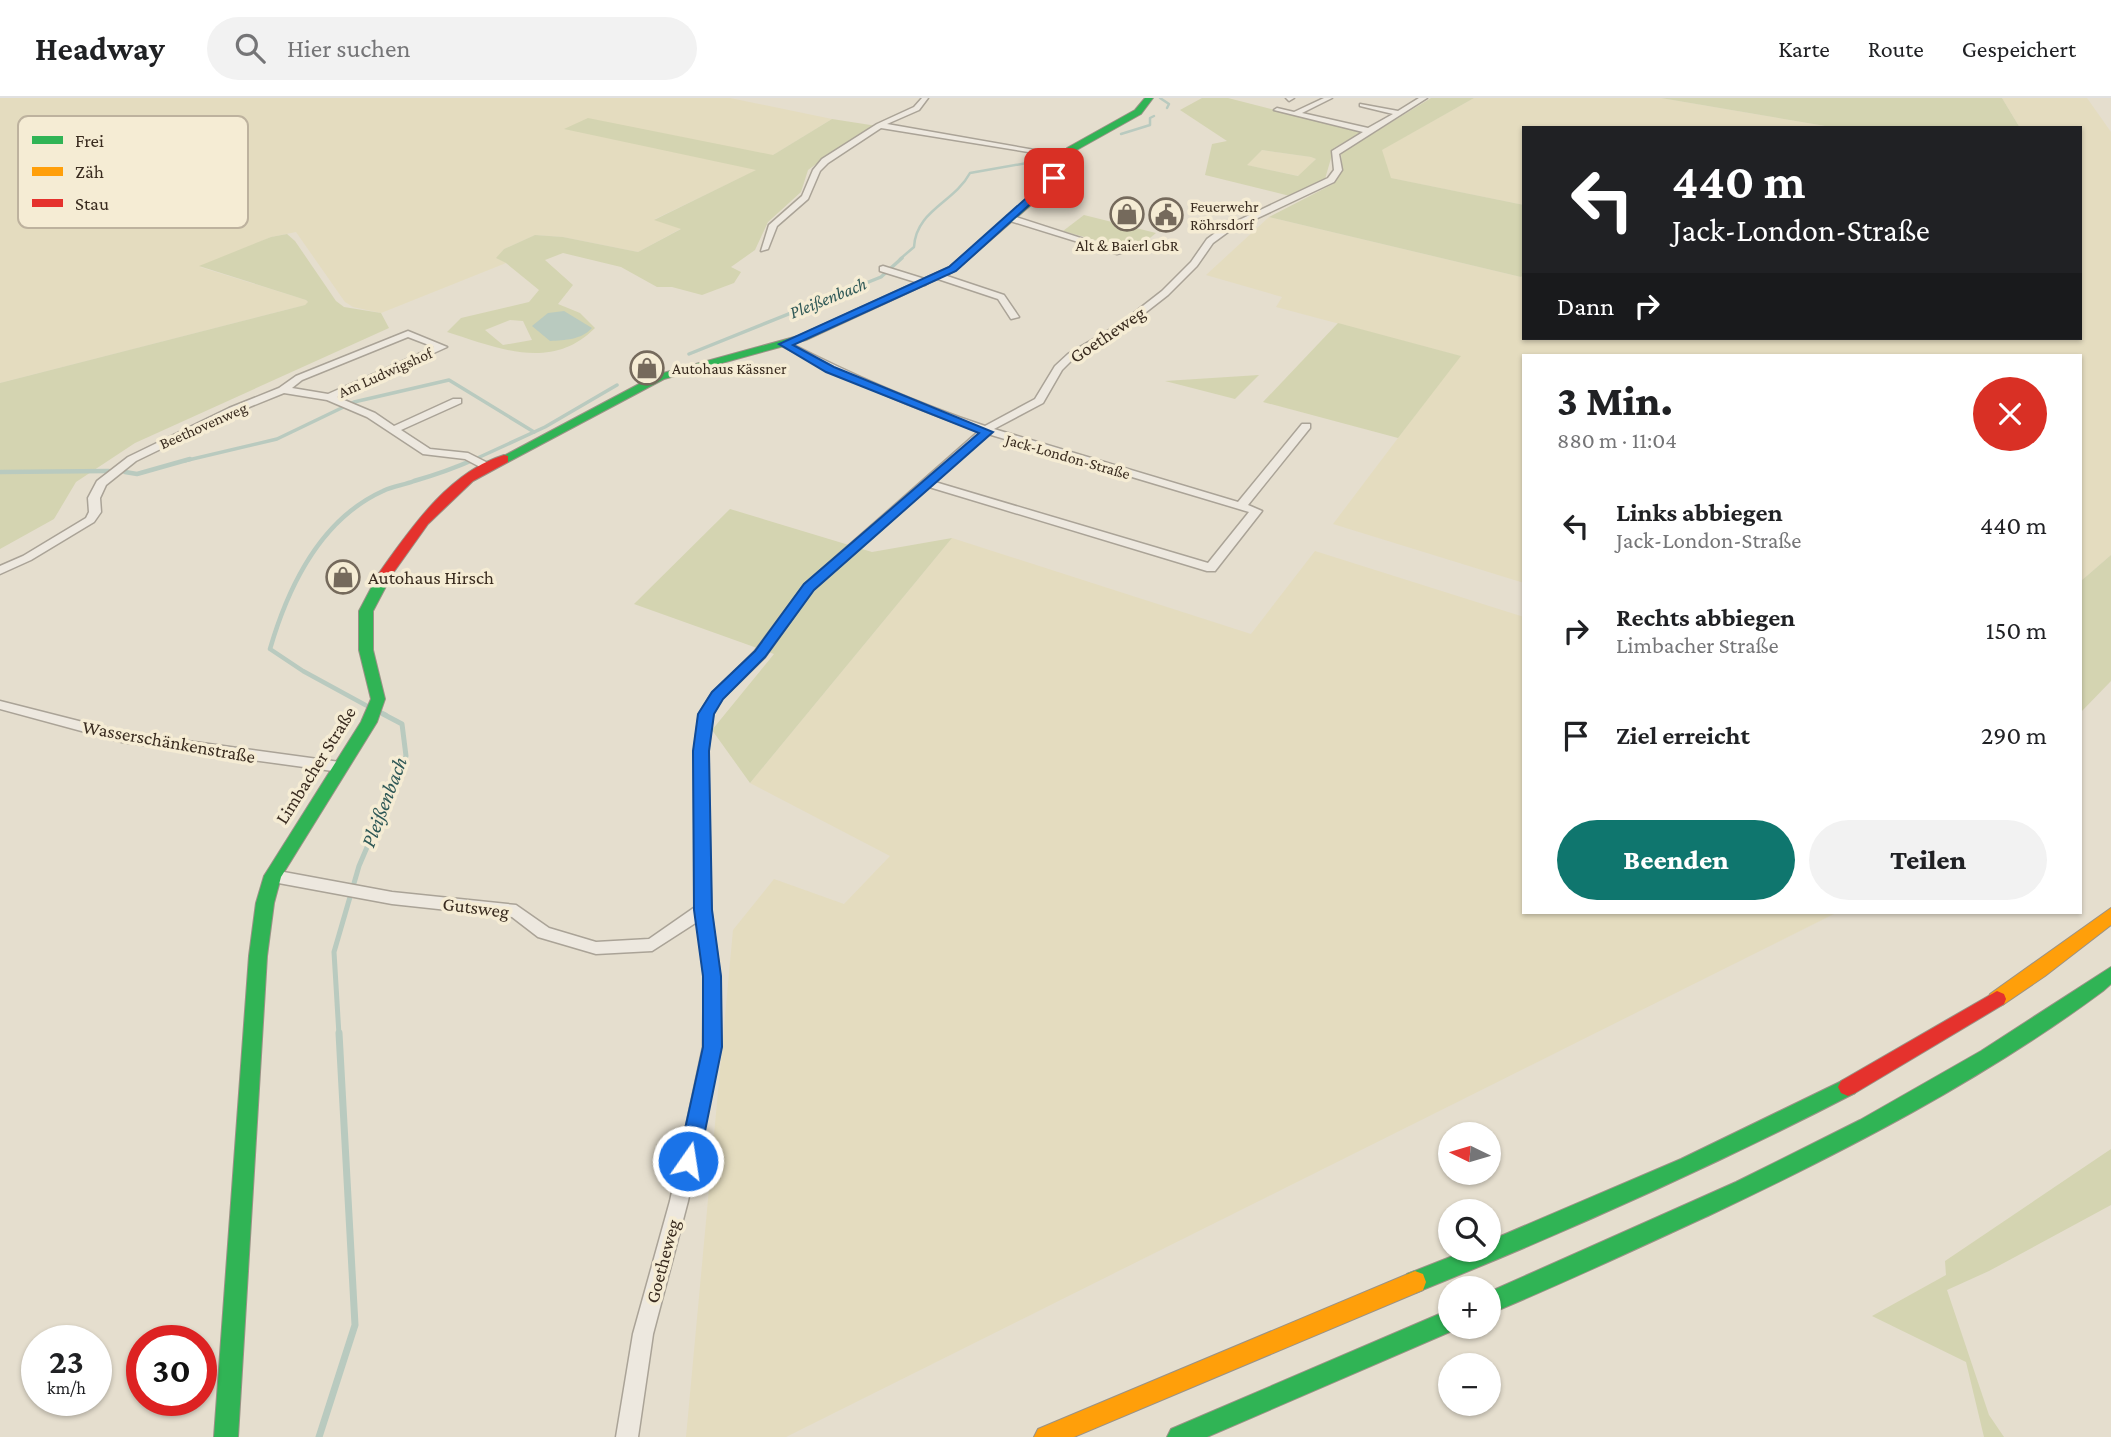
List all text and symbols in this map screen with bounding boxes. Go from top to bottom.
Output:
search box [207,17,697,80]
icon: search [231,29,269,67]
text: Headway [35,30,165,67]
text: Hier suchen [287,34,410,63]
text: Karte [1778,35,1830,62]
text: Route [1868,35,1924,62]
text: Gespeichert [1962,35,2076,62]
legend [18,116,248,228]
text: Frei [75,130,104,151]
pin [1024,148,1084,208]
icon: left [1557,154,1648,245]
text: 440 m [1672,154,1806,209]
icon: arrive [1035,159,1073,197]
text: Zäh [75,161,104,182]
text: Stau [75,193,109,214]
shop icon: Alt & Baierl GbR [1108,195,1146,233]
public building icon: Feuerwehr Röhrsdorf [1147,196,1185,234]
place label: Feuerwehr Röhrsdorf [1190,198,1259,233]
text: Jack-London-Straße [1672,212,1930,248]
place label: Alt & Baierl GbR [1075,237,1179,254]
water label: Pleißenbach [787,273,870,322]
icon: right [1628,287,1666,325]
text: Dann [1557,292,1614,321]
street label: Goetheweg [1066,302,1149,367]
street label: Am Ludwigshof [336,344,436,402]
shop icon: Autohaus Kässner [628,349,666,387]
place label: Autohaus Kässner [672,360,787,377]
text: 3 Min. [1557,377,1673,424]
button: close [1973,377,2047,451]
street label: Beethovenweg [157,399,250,453]
text: 880 m · 11:04 [1557,427,1677,453]
street label: Jack-London-Straße [1001,430,1132,483]
text: Links abbiegen [1616,498,1783,527]
icon: left [1557,507,1595,545]
text: 440 m [1980,511,2047,540]
text: Jack-London-Straße [1616,527,1801,553]
shop icon: Autohaus Hirsch [324,558,362,596]
place label: Autohaus Hirsch [368,567,494,588]
text: Rechts abbiegen [1616,603,1795,632]
icon: right [1557,612,1595,650]
text: 150 m [1986,616,2047,645]
text: Limbacher Straße [1616,632,1778,658]
street label: Limbacher Straße [271,703,360,828]
street label: Wasserschänkenstraße [81,716,257,767]
icon: arrive [1557,717,1595,755]
text: Ziel erreicht [1616,721,1750,750]
text: 290 m [1981,721,2047,750]
water label: Pleißenbach [356,754,412,850]
button: Beenden [1557,820,1795,900]
button: Teilen [1809,820,2047,900]
street label: Gutsweg [441,893,510,922]
north arrow [1438,1122,1502,1185]
map controls [1438,1122,1501,1416]
position arrow [651,1124,725,1198]
button: search [1438,1199,1501,1262]
street label: Goetheweg [641,1217,684,1305]
button: + [1438,1276,1501,1339]
speed limit sign: 30 [126,1325,217,1416]
text: 23 [49,1342,84,1381]
button: − [1438,1353,1501,1416]
text: km/h [47,1378,86,1398]

